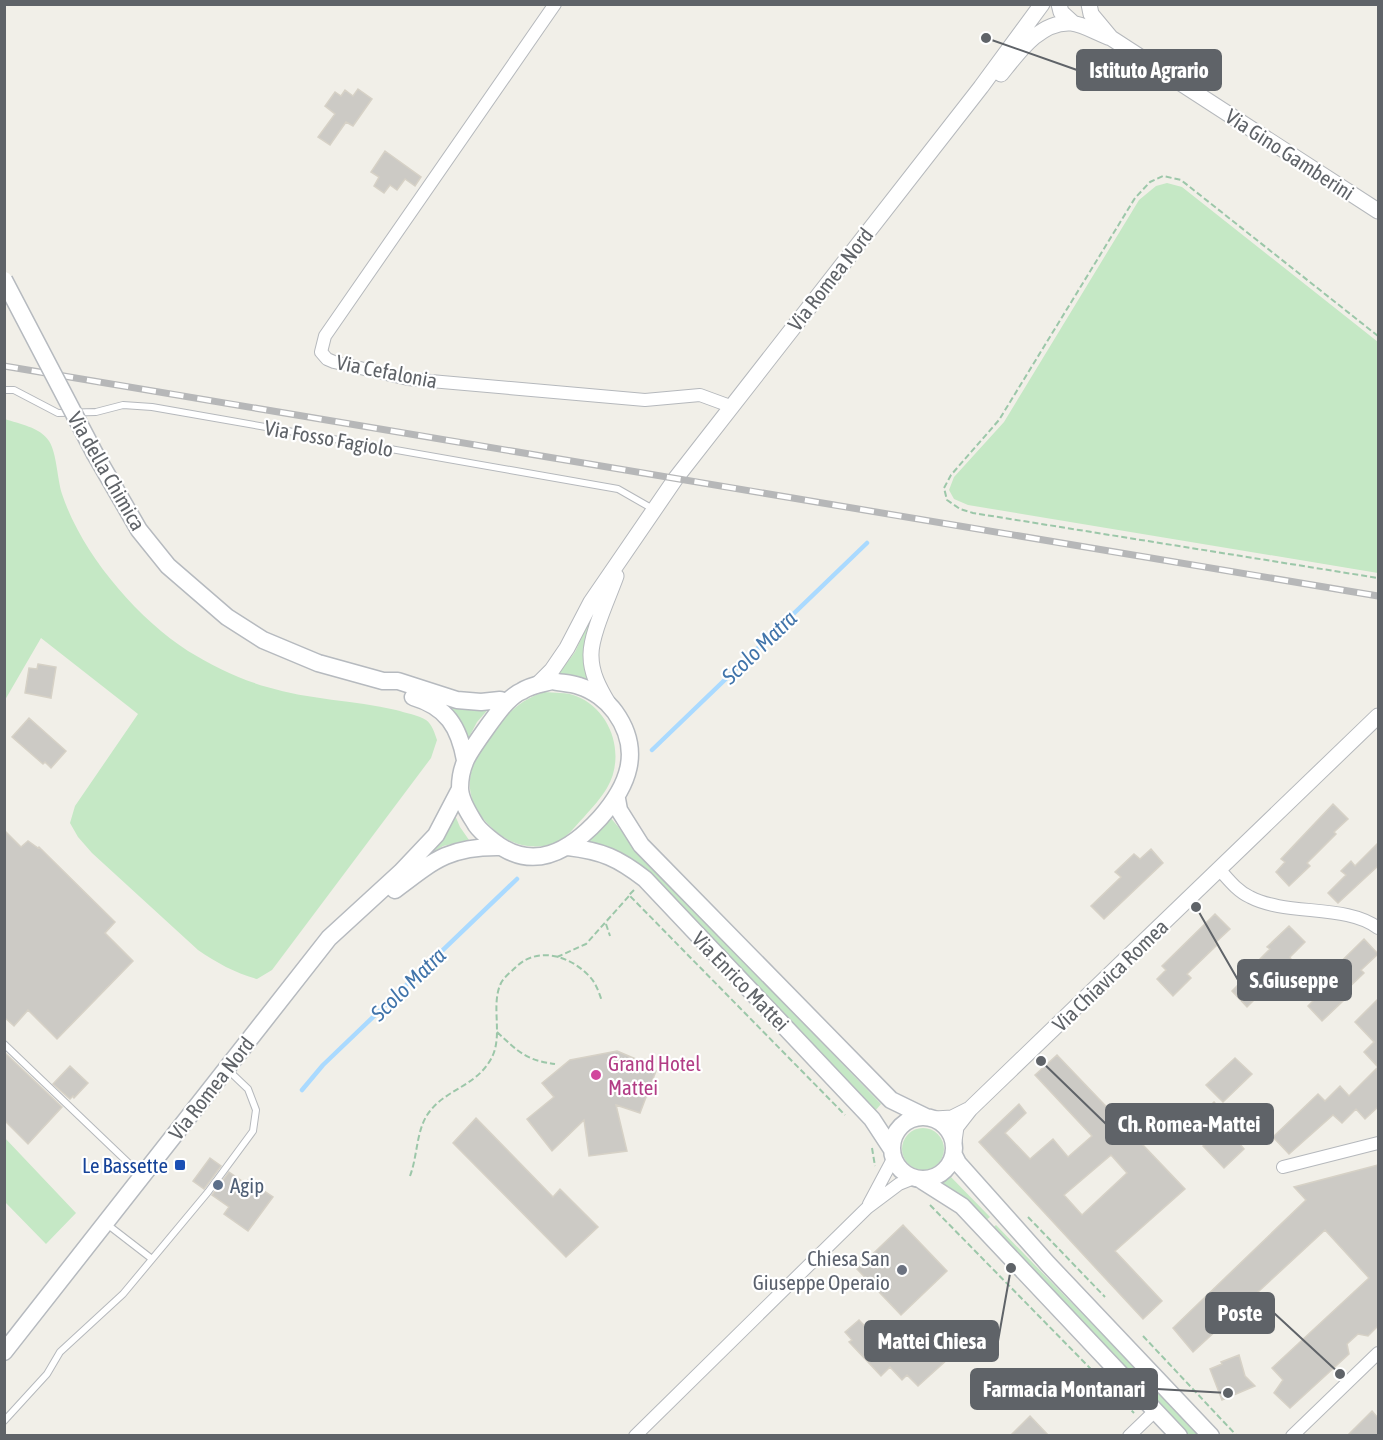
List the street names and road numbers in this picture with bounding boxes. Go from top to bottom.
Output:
street label: Via Gino Gamberini [1221,104,1359,204]
street label: Via Romea Nord [782,223,878,335]
street label: Via Cefalonia [334,349,440,393]
street label: Via della Chimica [63,407,151,535]
street label: Via Fosso Fagiolo [263,415,395,461]
street label: Via Chiavica Romea [1047,914,1173,1036]
street label: Via Enrico Mattei [688,926,794,1036]
street label: Via Romea Nord [163,1032,259,1144]

